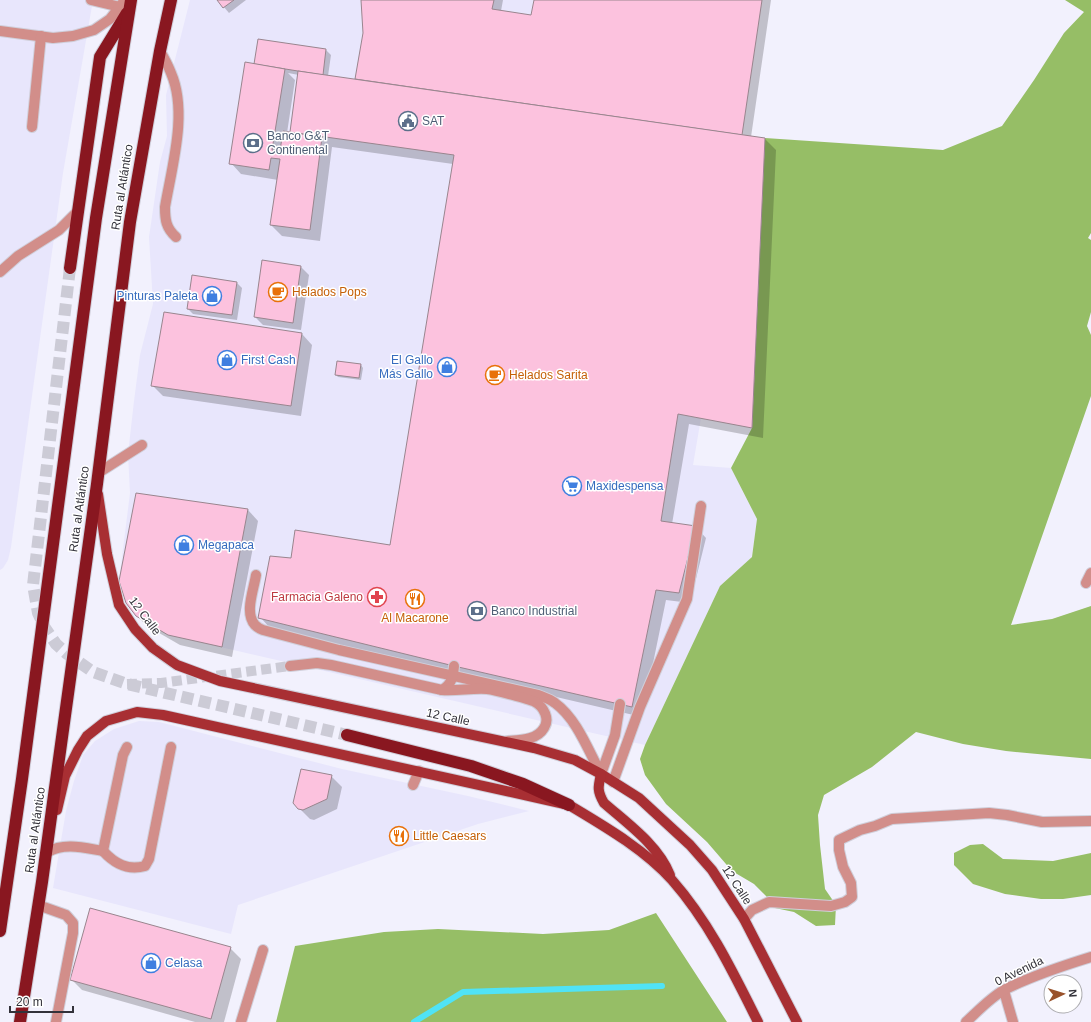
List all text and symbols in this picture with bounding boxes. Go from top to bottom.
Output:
public building icon: SAT [397,110,419,132]
place label: SAT [422,114,445,128]
place label: Banco G&T Continental [267,129,330,157]
bank icon: Banco G&T Continental [242,132,264,154]
street label: Ruta al Atlántico [108,143,136,231]
cafe icon: Helados Pops [267,281,289,303]
shop icon: Pinturas Paleta [201,285,223,307]
place label: Helados Pops [292,285,367,299]
place label: Pinturas Paleta [117,289,198,303]
shop icon: First Cash [216,349,238,371]
place label: First Cash [241,353,296,367]
place label: El Gallo Más Gallo [379,353,433,381]
shop icon: El Gallo Más Gallo [436,356,458,378]
cafe icon: Helados Sarita [484,364,506,386]
place label: Helados Sarita [509,368,588,382]
street label: Ruta al Atlántico [66,465,92,553]
supermarket icon: Maxidespensa [561,475,583,497]
place label: Maxidespensa [586,479,664,493]
shop icon: Megapaca [173,534,195,556]
place label: Megapaca [198,538,254,552]
pharmacy icon: Farmacia Galeno [366,586,388,608]
restaurant icon: Al Macarone [404,588,426,610]
place label: Farmacia Galeno [271,590,363,604]
street label: 12 Calle [126,594,164,638]
bank icon: Banco Industrial [466,600,488,622]
place label: Banco Industrial [491,604,577,618]
place label: Al Macarone [381,611,449,625]
street label: 12 Calle [425,706,471,728]
street label: Ruta al Atlántico [22,786,48,874]
restaurant icon: Little Caesars [388,825,410,847]
place label: Little Caesars [413,829,486,843]
street label: 12 Calle [719,863,755,908]
shop icon: Celasa [140,952,162,974]
street label: 0 Avenida [992,953,1046,989]
place label: Celasa [165,956,203,970]
north arrow [1043,974,1083,1014]
scale bar [10,988,73,1014]
text: N [1067,989,1079,998]
text: 20 m [16,995,43,1009]

